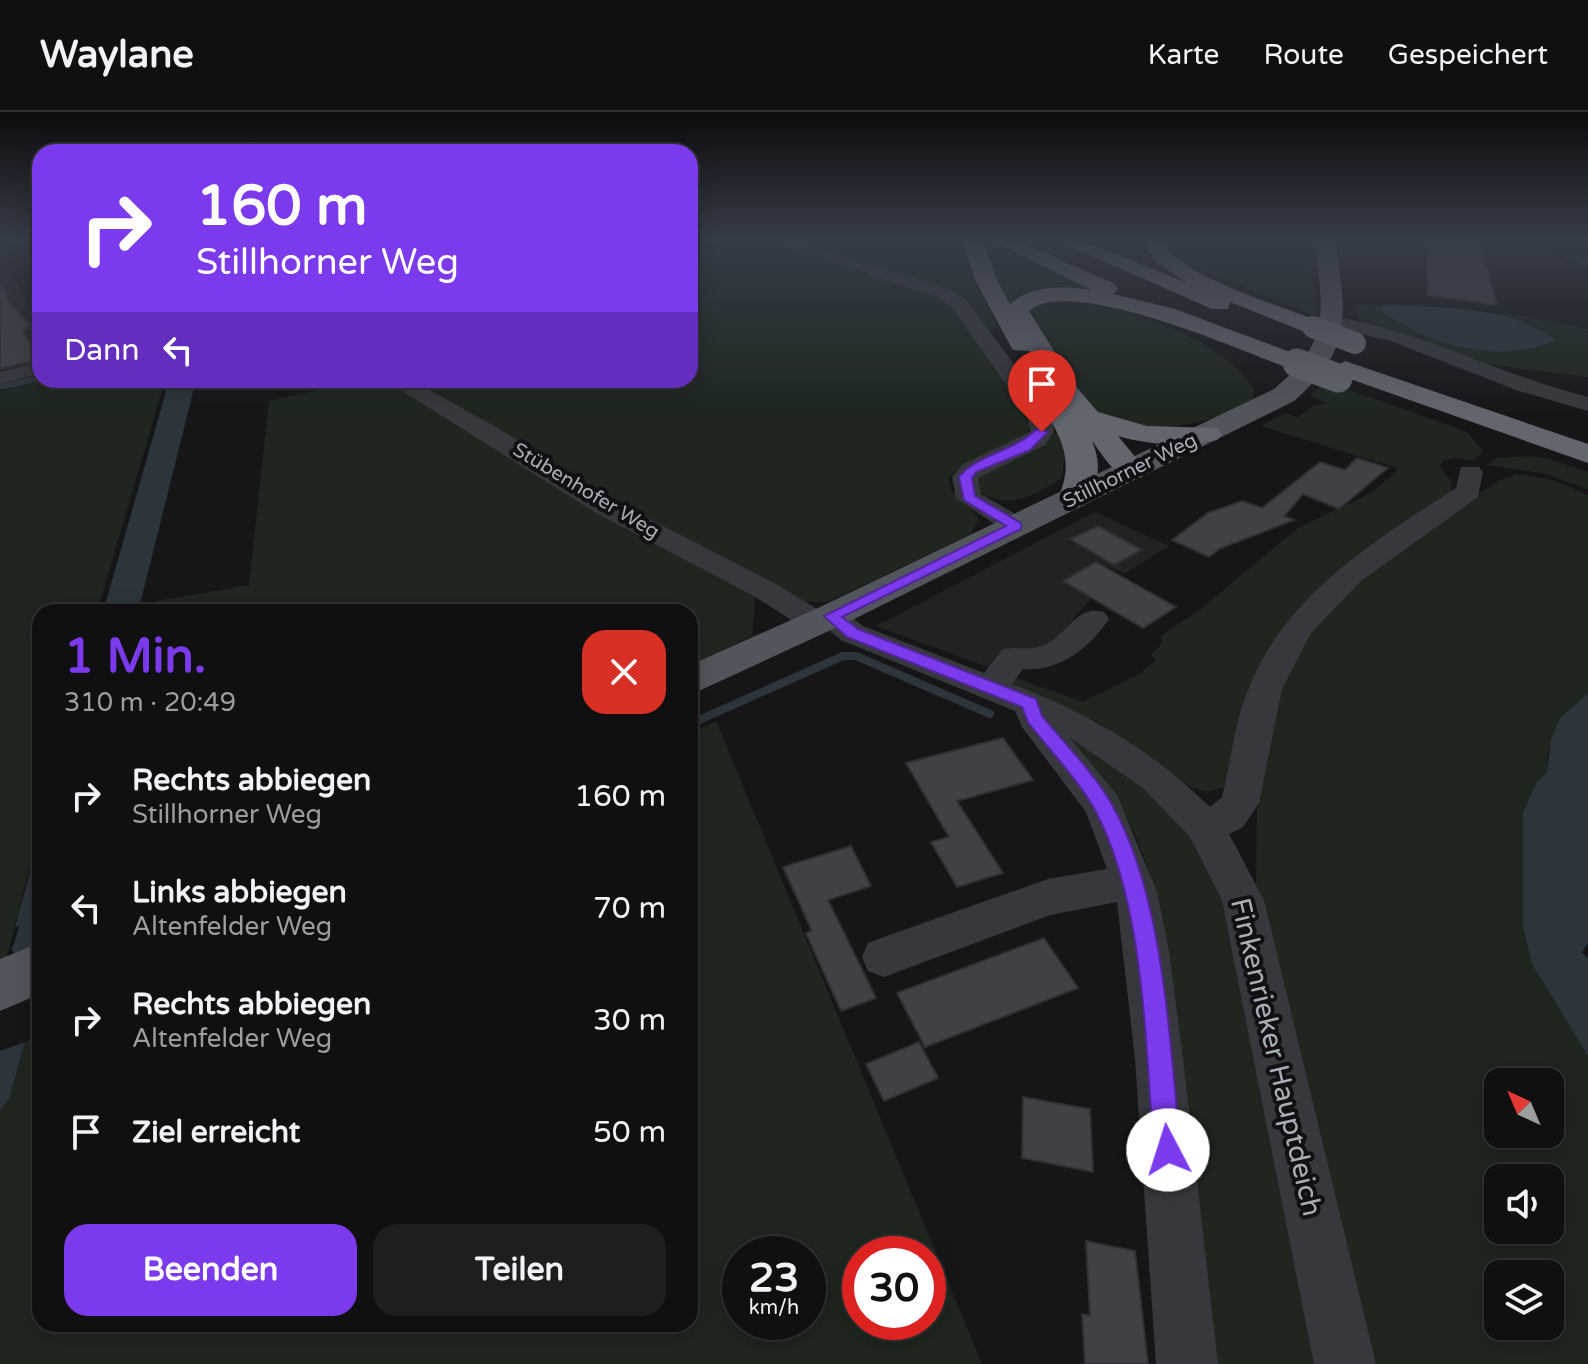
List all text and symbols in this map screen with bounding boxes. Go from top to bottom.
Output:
text: Waylane [40,32,194,78]
text: Karte [1148,38,1219,72]
text: Route [1263,38,1344,72]
text: Gespeichert [1388,38,1548,72]
text: 160 m [196,173,367,240]
icon: right [64,176,168,280]
text: Stillhorner Weg [196,241,459,284]
icon: left [156,328,200,372]
text: Dann [64,332,140,369]
pin [1008,350,1076,432]
icon: arrive [1020,362,1064,406]
street label: Stillhorner Weg [1059,428,1201,514]
street label: Stübenhofer Weg [508,438,664,544]
text: 1 Min. [64,628,206,686]
button: close [582,630,666,714]
text: 310 m · 20:49 [64,687,236,718]
text: Rechts abbiegen [132,762,371,799]
icon: right [64,774,108,818]
text: 160 m [574,778,666,815]
text: Stillhorner Weg [132,799,322,830]
text: Links abbiegen [132,874,347,911]
icon: left [64,886,108,930]
text: 70 m [593,890,666,927]
street label: Finkenrieker Hauptdeich [1223,895,1329,1219]
text: Altenfelder Weg [132,911,332,942]
text: Rechts abbiegen [132,986,371,1023]
icon: right [64,998,108,1042]
text: 30 m [593,1002,666,1039]
text: Altenfelder Weg [132,1023,332,1054]
north arrow [1484,1068,1564,1148]
map controls [1484,1068,1564,1340]
position arrow [1126,1108,1210,1192]
icon: arrive [64,1110,108,1154]
text: Ziel erreicht [132,1114,300,1151]
text: 50 m [593,1114,666,1151]
button: sound [1484,1164,1564,1244]
button: Beenden [64,1224,357,1316]
button: Teilen [373,1224,666,1316]
speed limit sign: 30 [842,1236,946,1340]
text: 23 [749,1254,799,1302]
button: layers [1484,1260,1564,1340]
text: km/h [749,1296,799,1320]

